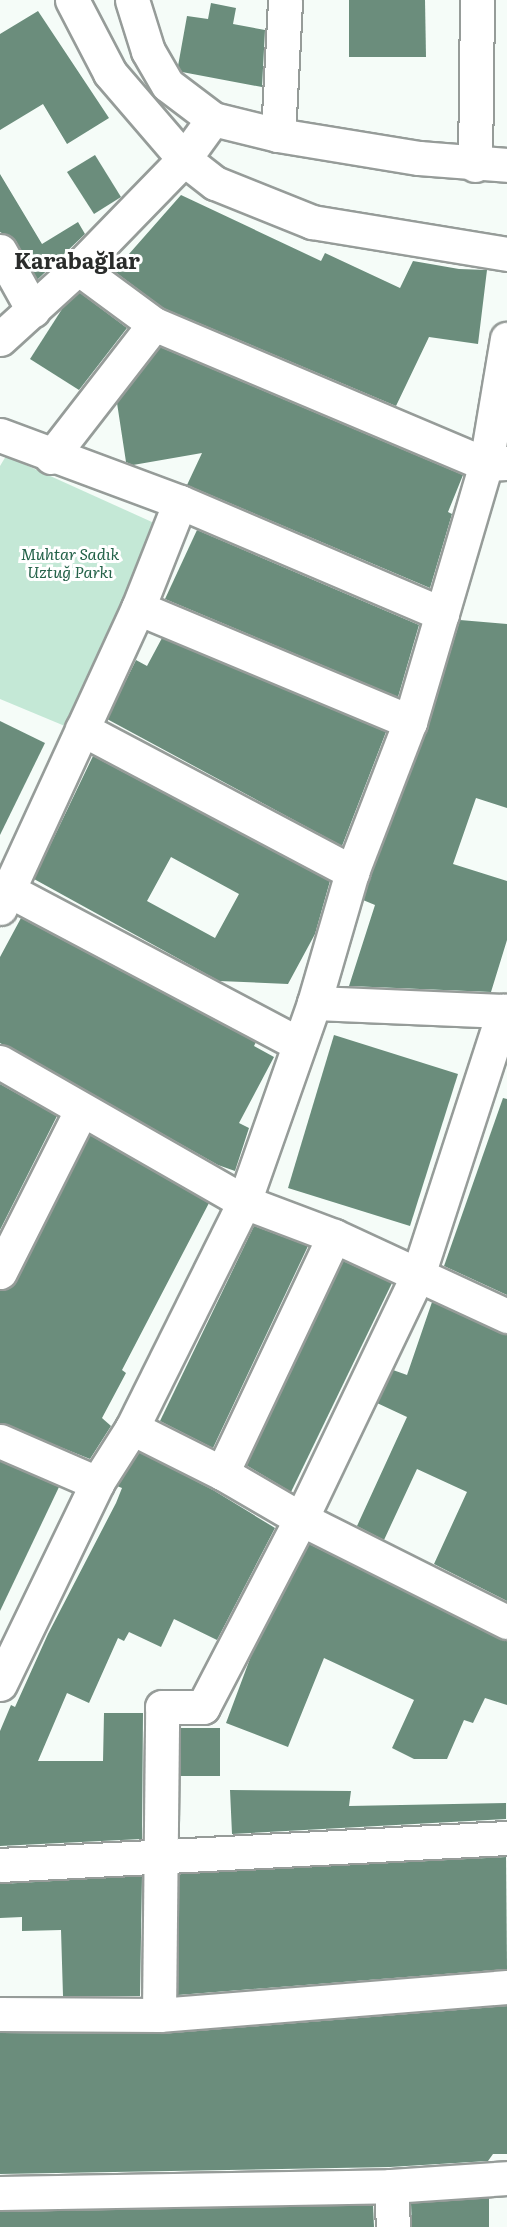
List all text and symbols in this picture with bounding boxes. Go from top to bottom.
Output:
district label: Karabağlar [14,247,140,273]
park label: Muhtar Sadık Uztuğ Parkı [21,543,119,581]

